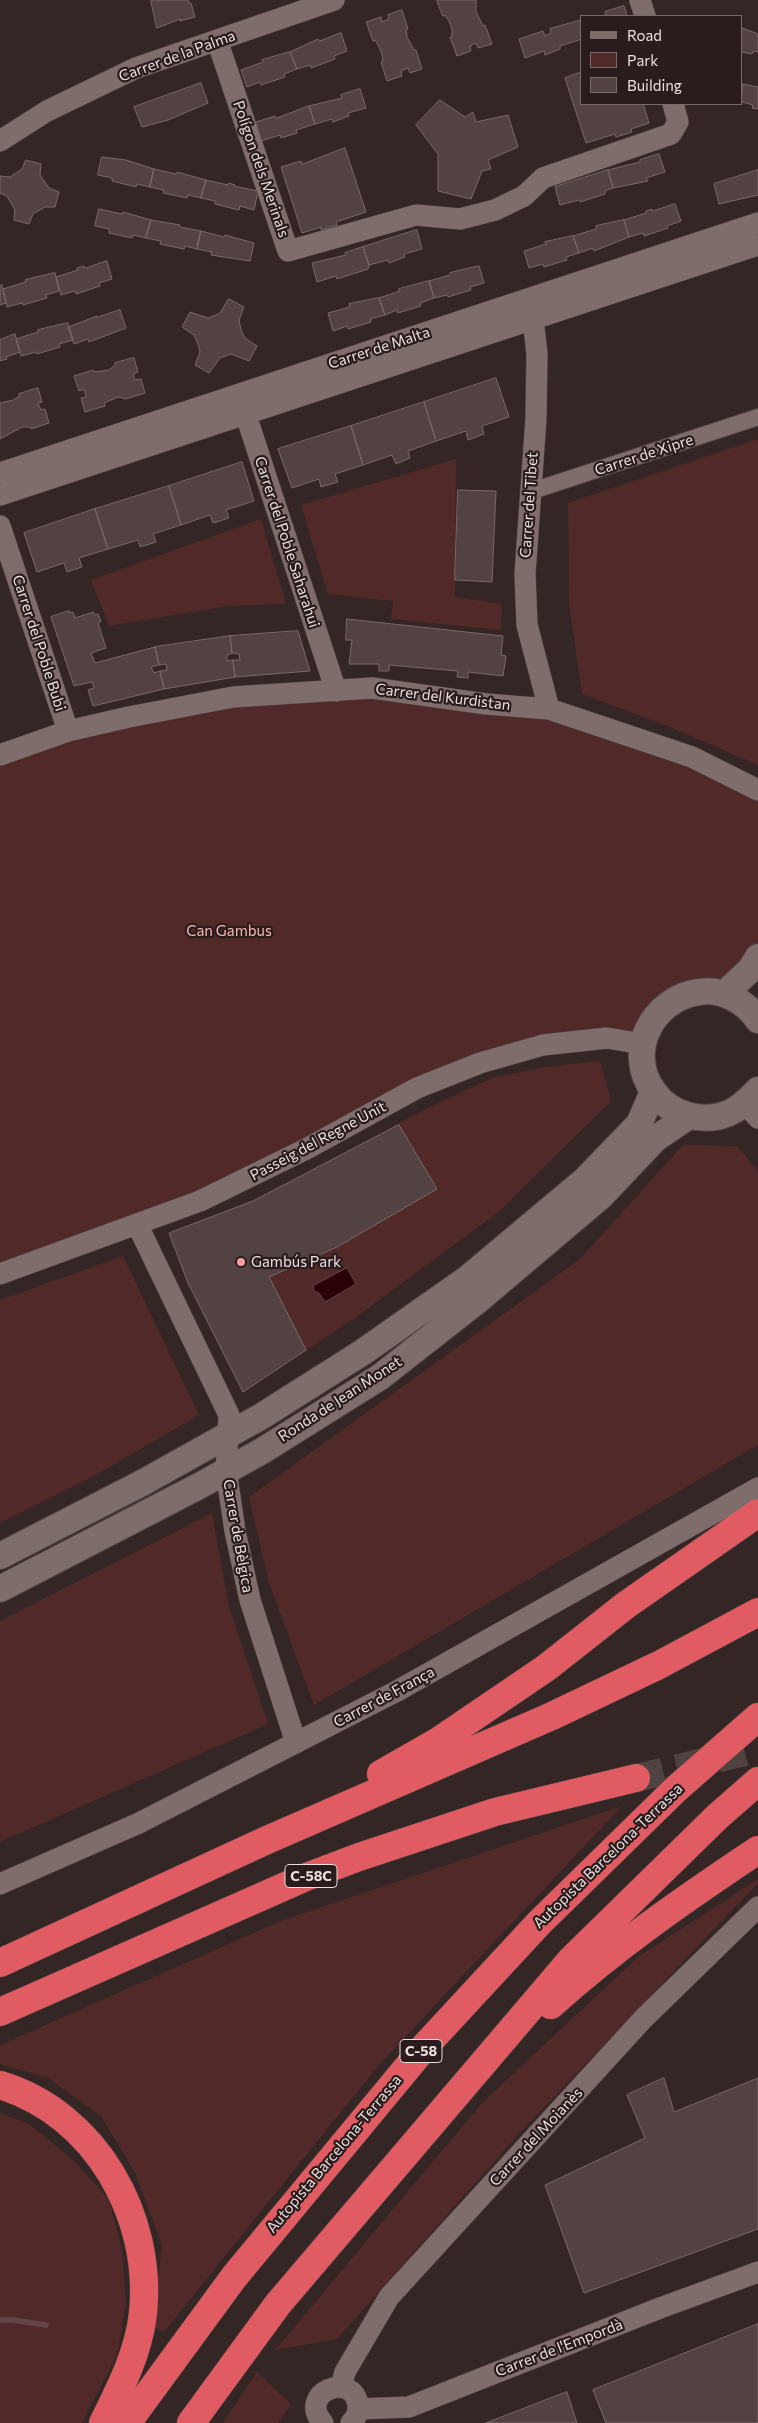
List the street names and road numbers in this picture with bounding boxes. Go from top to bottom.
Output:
street label: Carrer de la Palma [116,27,238,85]
street label: Polígon dels Merinals [229,98,293,240]
street label: Carrer de Malta [326,323,432,373]
street label: Carrer de Xipre [592,431,696,479]
street label: Carrer del Tibet [516,451,542,559]
street label: Carrer del Poble Saharahui [251,454,323,630]
street label: Carrer del Poble Bubi [8,573,70,713]
street label: Carrer del Kurdistan [375,680,511,714]
street label: Passeig del Regne Unit [247,1098,389,1184]
street label: Ronda de Jean Monet [275,1352,405,1446]
street label: Carrer de Bèlgica [219,1478,257,1594]
street label: Carrer de França [330,1663,438,1731]
street label: Autopista Barcelona-Terrassa [530,1780,686,1932]
road number: C-58C [285,1864,337,1888]
road number: C-58 [400,2040,442,2062]
street label: Autopista Barcelona-Terrassa [263,2071,405,2237]
street label: Carrer del Moianès [486,2084,586,2190]
street label: Carrer de l'Empordà [493,2315,625,2381]

